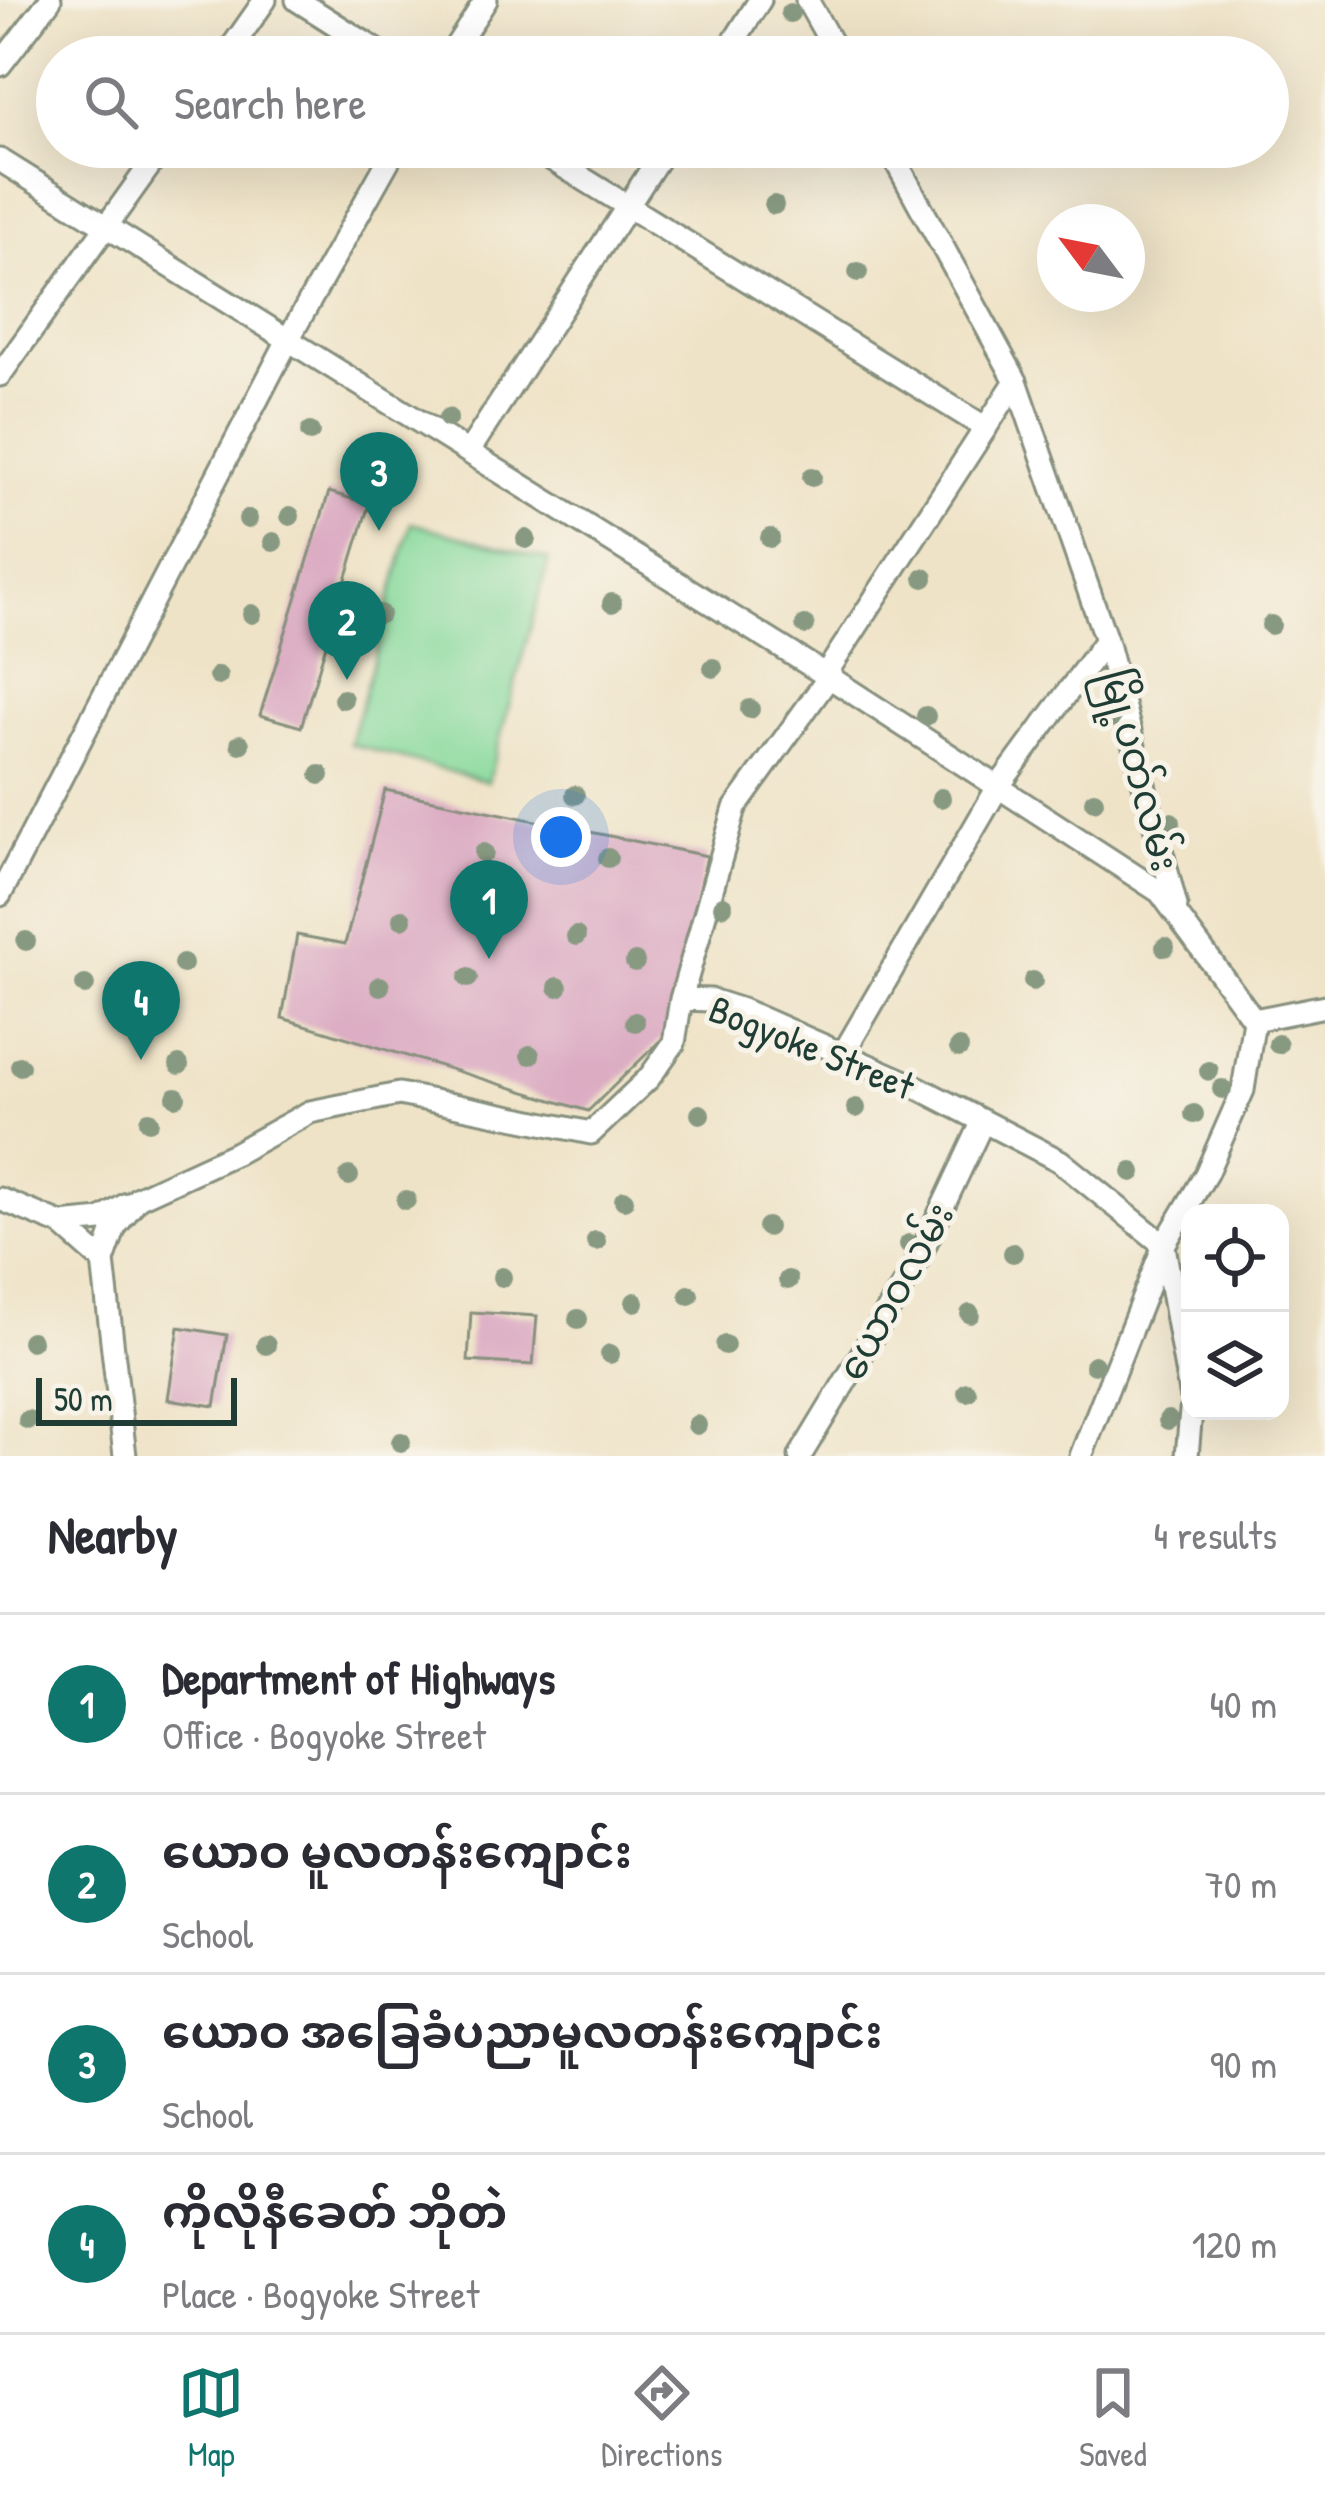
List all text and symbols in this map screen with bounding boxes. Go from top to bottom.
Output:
search box [36,36,1289,168]
icon: search [78,69,144,135]
text: Search here [174,72,366,133]
north arrow [1037,204,1145,312]
pin: 3 [340,432,418,531]
pin: 2 [308,581,386,680]
street label: မြို့ပတ်လမ်း [1082,663,1193,879]
your location [531,807,591,867]
pin: 1 [450,860,528,959]
pin: 4 [102,961,180,1060]
street label: Bogyoke Street [702,981,923,1112]
street label: ယောဝလမ်း [824,1192,965,1389]
map controls [1181,1204,1289,1420]
button: locate [1181,1204,1289,1312]
button: layers [1181,1312,1289,1420]
scale bar [36,1372,237,1425]
text: 50 m [54,1377,113,1421]
text: Nearby [48,1500,178,1569]
text: 4 results [1153,1508,1277,1561]
text: Department of Highways [162,1647,555,1708]
text: 1 [80,1677,94,1730]
text: 40 m [1209,1677,1277,1730]
text: Office · Bogyoke Street [162,1708,486,1761]
text: ယောဝ မူလတန်းကျောင်း [162,1821,632,1882]
text: 2 [78,1857,96,1910]
text: 70 m [1205,1857,1277,1910]
text: School [162,1907,253,1960]
text: ယောဝ အခြေခံပညာမူလတန်းကျောင်း [162,2001,882,2062]
text: 3 [78,2037,96,2090]
text: 90 m [1210,2037,1277,2090]
text: School [162,2087,253,2140]
text: ကိုလိုနီခေတ် ဘိုတဲ [162,2181,507,2242]
text: 4 [80,2217,94,2270]
text: 120 m [1192,2217,1277,2270]
text: Place · Bogyoke Street [162,2267,479,2320]
tab: Map [178,2360,244,2476]
tab: Directions [601,2360,723,2476]
tab: Saved [1079,2360,1147,2476]

